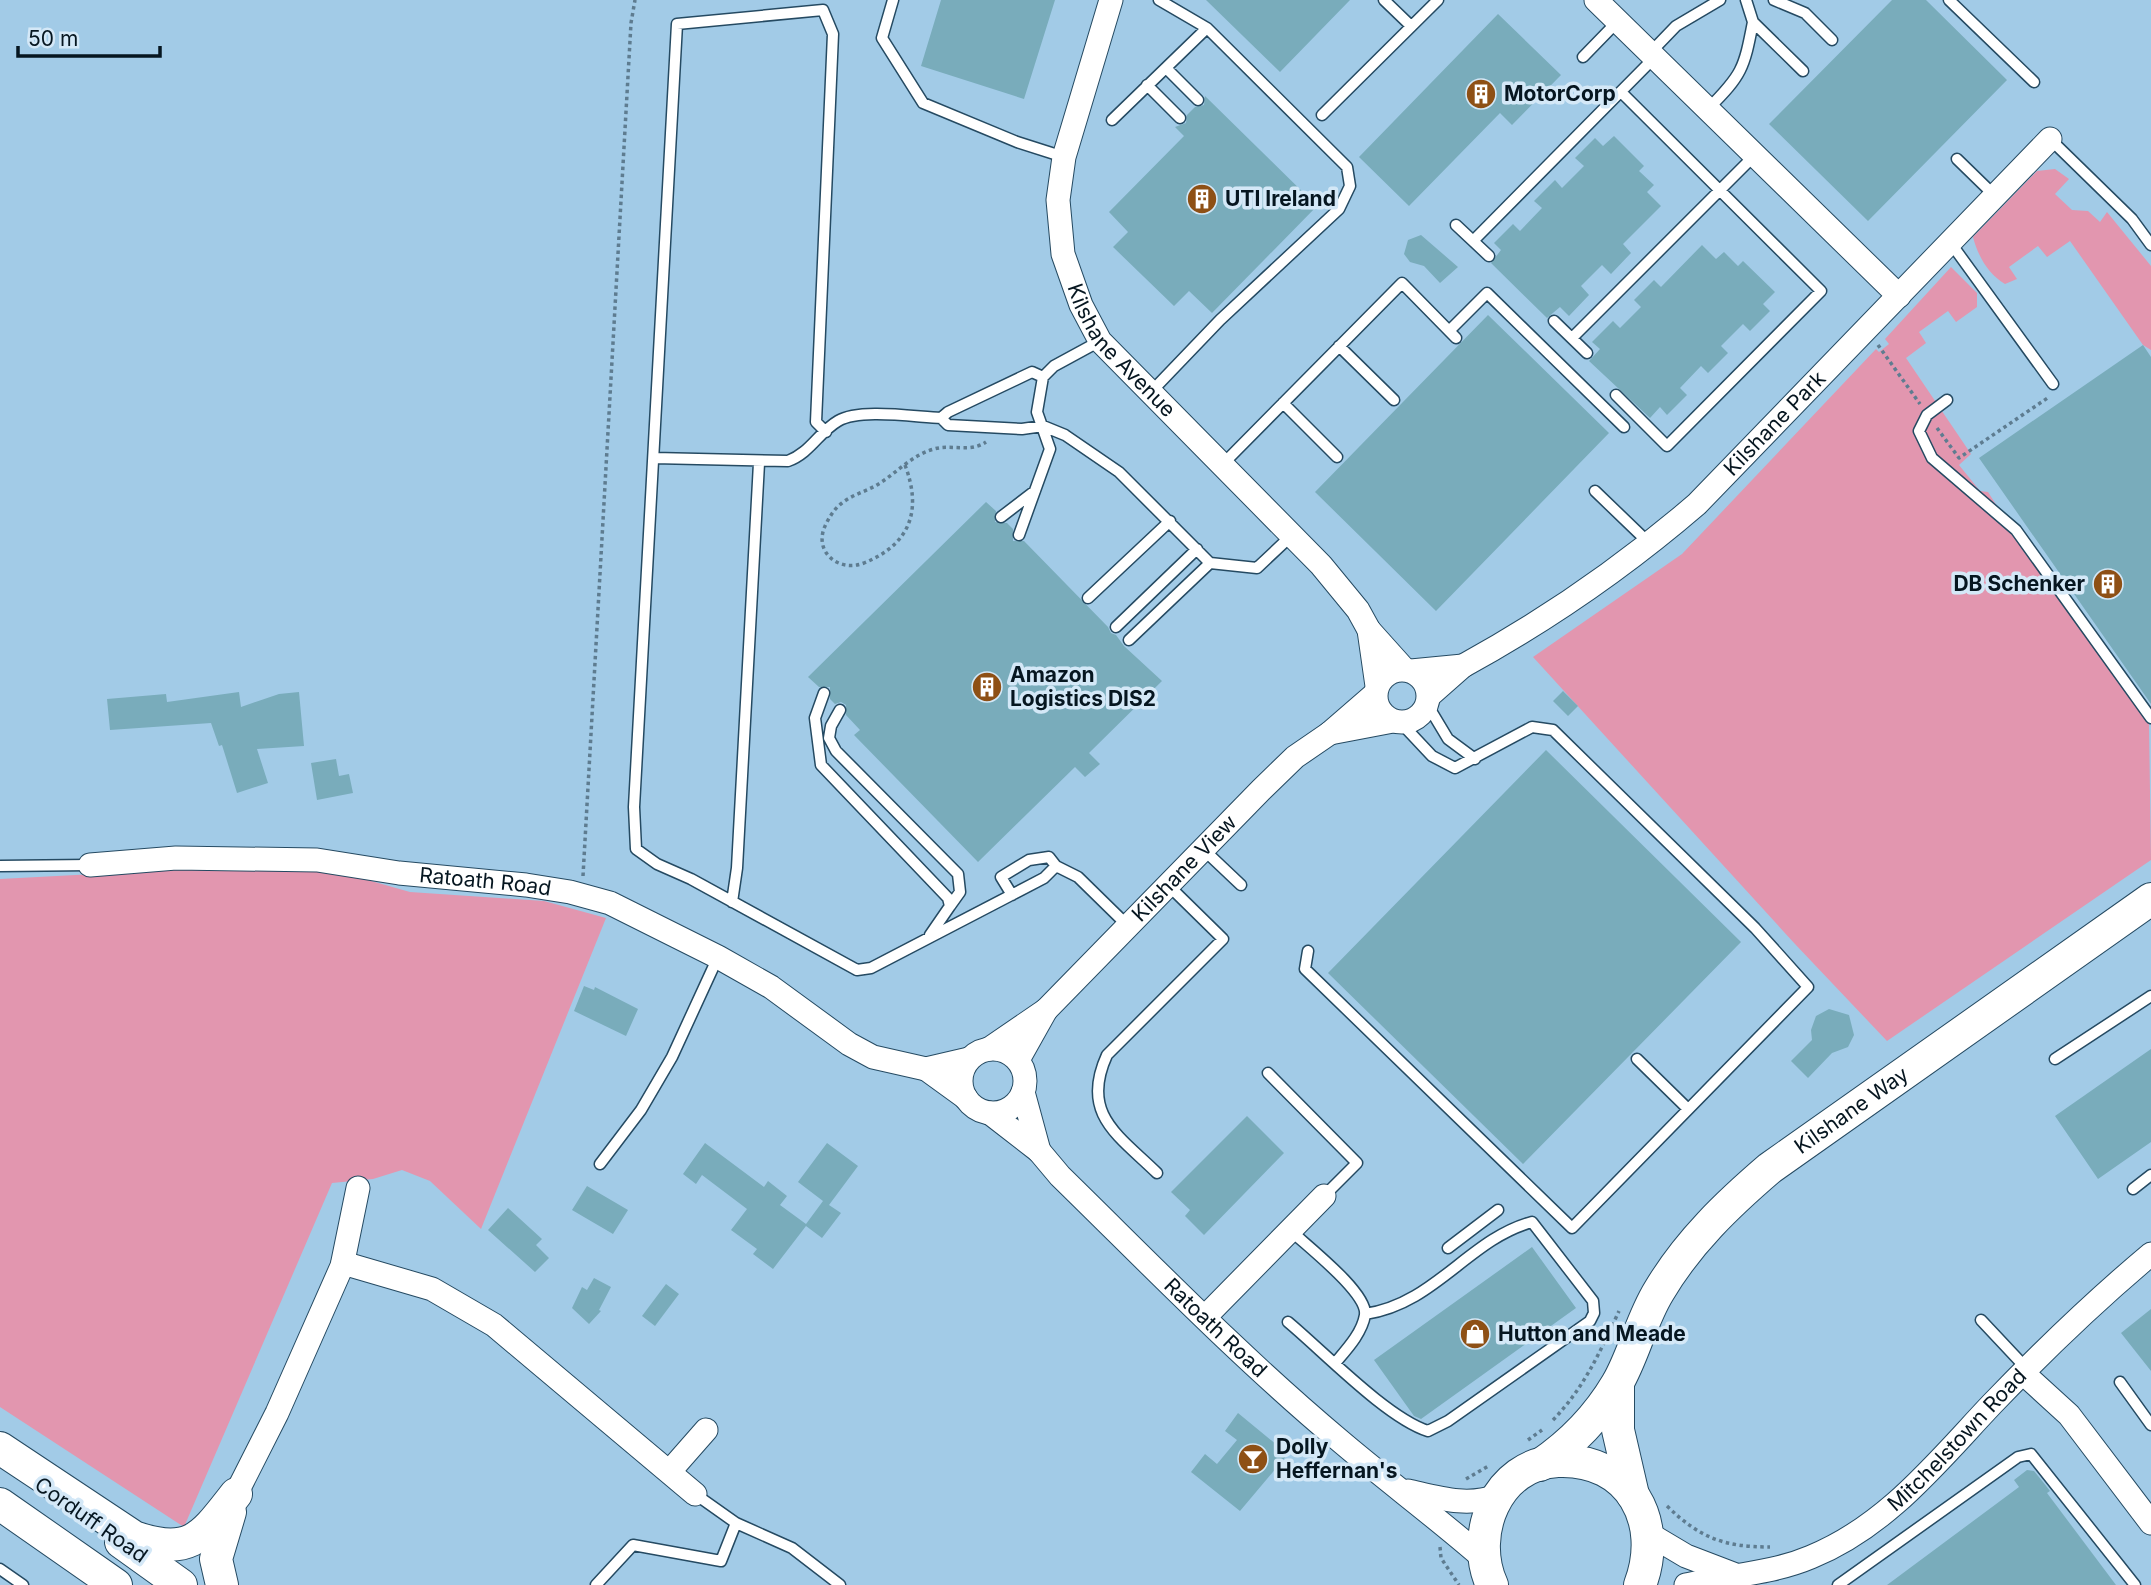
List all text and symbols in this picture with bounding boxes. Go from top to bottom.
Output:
scale bar [18,14,159,58]
text: 50 m [28,26,78,51]
building icon: MotorCorp [1464,77,1498,111]
place label: MotorCorp [1504,81,1616,106]
building icon: UTI Ireland [1185,182,1219,216]
place label: UTI Ireland [1225,186,1336,211]
street label: Kilshane Avenue [1062,280,1181,422]
street label: Kilshane Park [1718,365,1831,481]
building icon: DB Schenker [2091,567,2125,601]
place label: DB Schenker [1953,571,2085,596]
place label: Amazon Logistics DIS2 [1010,662,1156,711]
building icon: Amazon Logistics DIS2 [970,670,1004,704]
street label: Kilshane View [1126,810,1242,927]
street label: Ratoath Road [418,862,553,901]
street label: Kilshane Way [1790,1061,1913,1159]
street label: Ratoath Road [1159,1273,1272,1382]
shop icon: Hutton and Meade [1458,1317,1492,1351]
place label: Hutton and Meade [1498,1321,1686,1346]
street label: Mitchelstown Road [1882,1363,2031,1516]
place label: Dolly Heffernan's [1276,1434,1397,1483]
bar icon: Dolly Heffernan's [1236,1442,1270,1476]
street label: Corduff Road [30,1471,153,1568]

